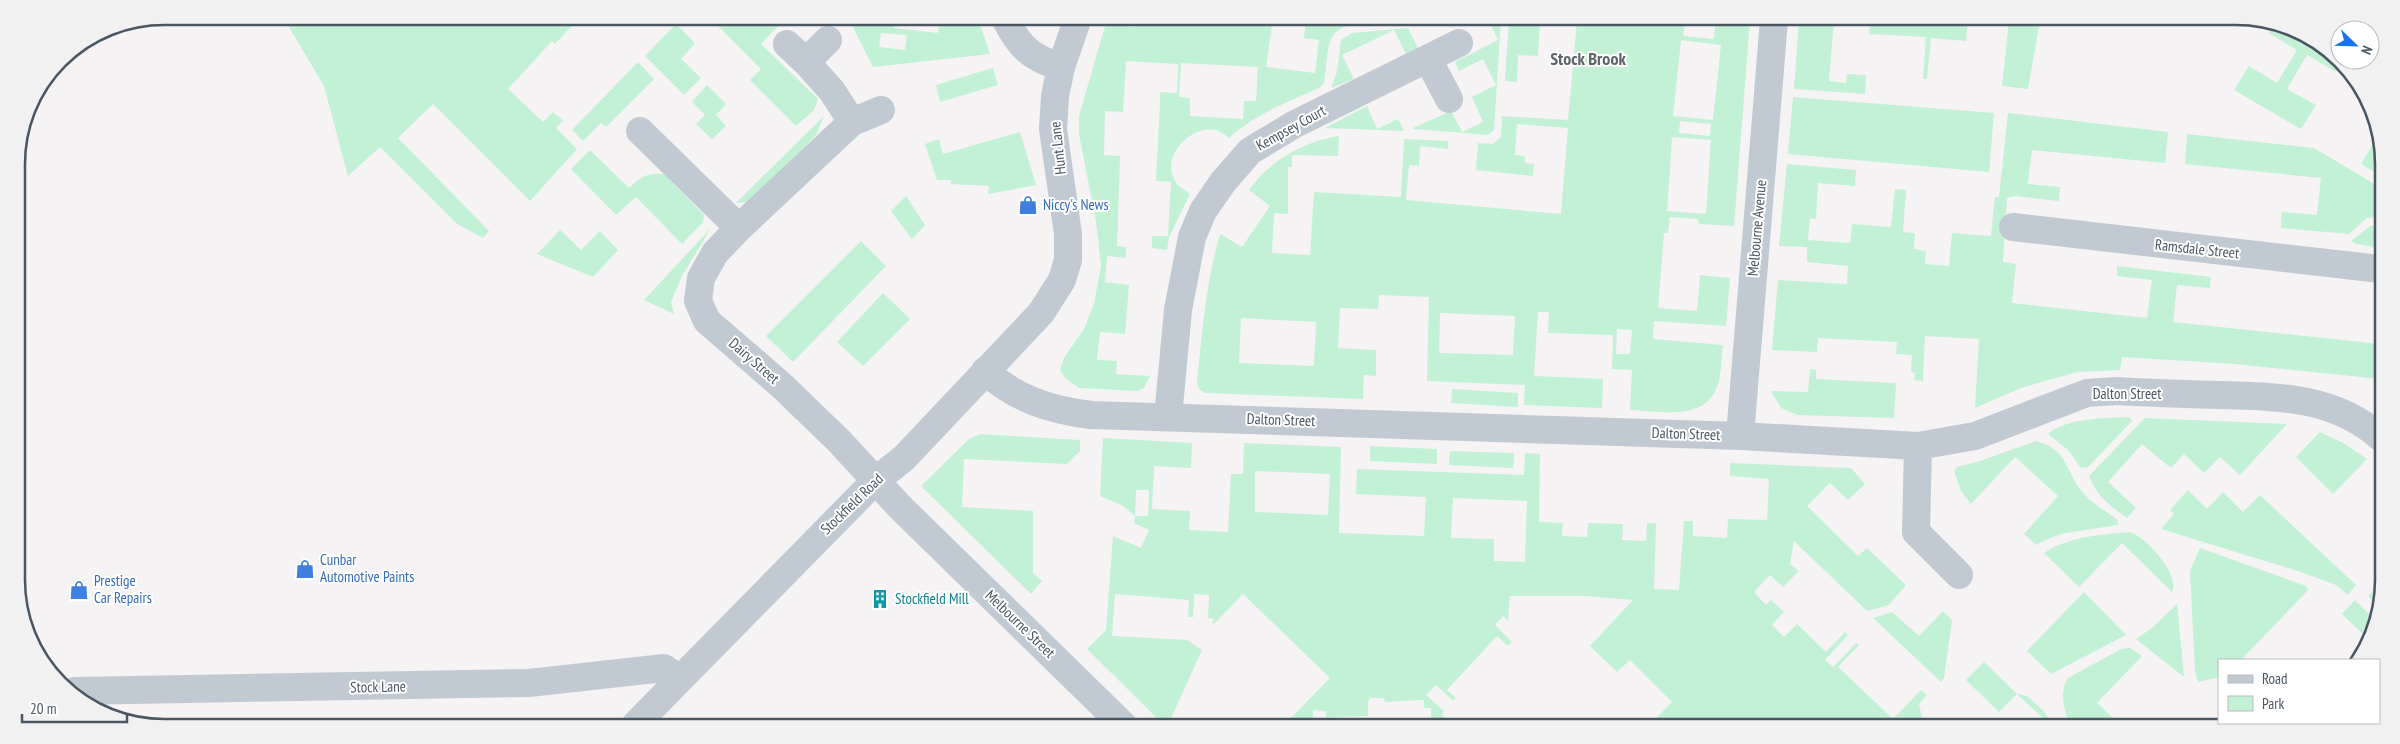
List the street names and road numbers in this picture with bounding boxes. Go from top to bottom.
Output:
street label: Kempsey Court [1253,101,1329,154]
street label: Hunt Lane [1045,121,1070,176]
street label: Melbourne Avenue [1743,179,1770,277]
street label: Ramsdale Street [2154,235,2240,262]
street label: Dairy Street [725,334,783,388]
street label: Dalton Street [2093,384,2161,403]
street label: Dalton Street [1246,409,1316,430]
street label: Dalton Street [1651,423,1721,444]
street label: Stockfield Road [816,469,887,538]
street label: Melbourne Street [981,586,1059,662]
street label: Stock Lane [350,677,406,696]

